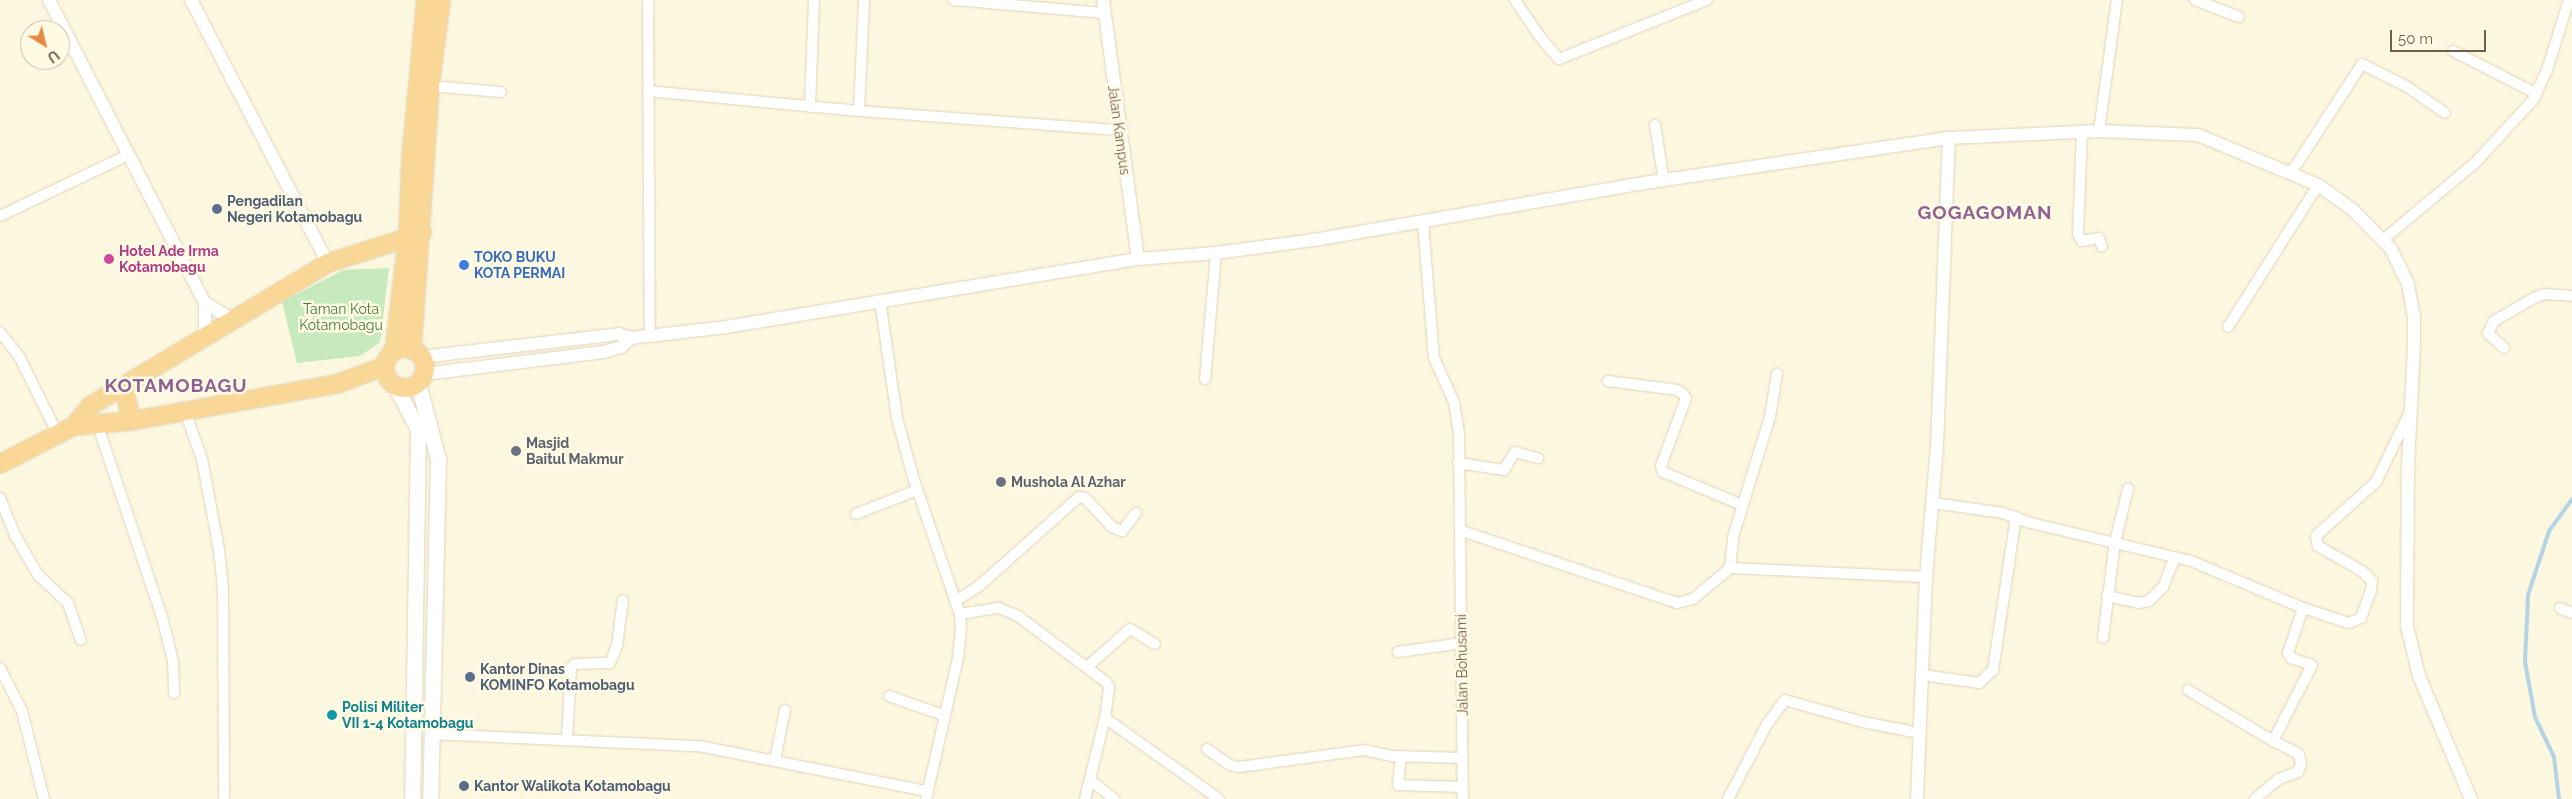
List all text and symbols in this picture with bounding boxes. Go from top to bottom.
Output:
north arrow [20,20,70,70]
scale bar [2392,20,2488,52]
text: 50 m [2398,30,2433,48]
text: U [44,47,62,66]
street label: Jalan Kampus [1104,84,1134,176]
place label: Pengadilan Negeri Kotamobagu [227,193,362,226]
district label: GOGAGOMAN [1916,202,2054,224]
marker: Pengadilan Negeri Kotamobagu [211,203,223,215]
place label: Hotel Ade Irma Kotamobagu [119,243,220,276]
place label: TOKO BUKU KOTA PERMAI [474,249,566,282]
marker: Hotel Ade Irma Kotamobagu [103,253,115,265]
marker: TOKO BUKU KOTA PERMAI [458,259,470,271]
park label: Taman Kota Kotamobagu [299,301,383,334]
district label: KOTAMOBAGU [103,375,249,397]
place label: Masjid Baitul Makmur [526,435,624,468]
marker: Masjid Baitul Makmur [510,445,522,457]
place label: Mushola Al Azhar [1011,474,1127,490]
marker: Mushola Al Azhar [995,476,1007,488]
street label: Jalan Bohusami [1453,614,1471,716]
place label: Kantor Dinas KOMINFO Kotamobagu [480,661,635,694]
marker: Kantor Dinas KOMINFO Kotamobagu [464,671,476,683]
place label: Polisi Militer VII 1-4 Kotamobagu [342,699,474,732]
marker: Polisi Militer VII 1-4 Kotamobagu [326,709,338,721]
place label: Kantor Walikota Kotamobagu [474,778,671,794]
marker: Kantor Walikota Kotamobagu [458,780,470,792]

